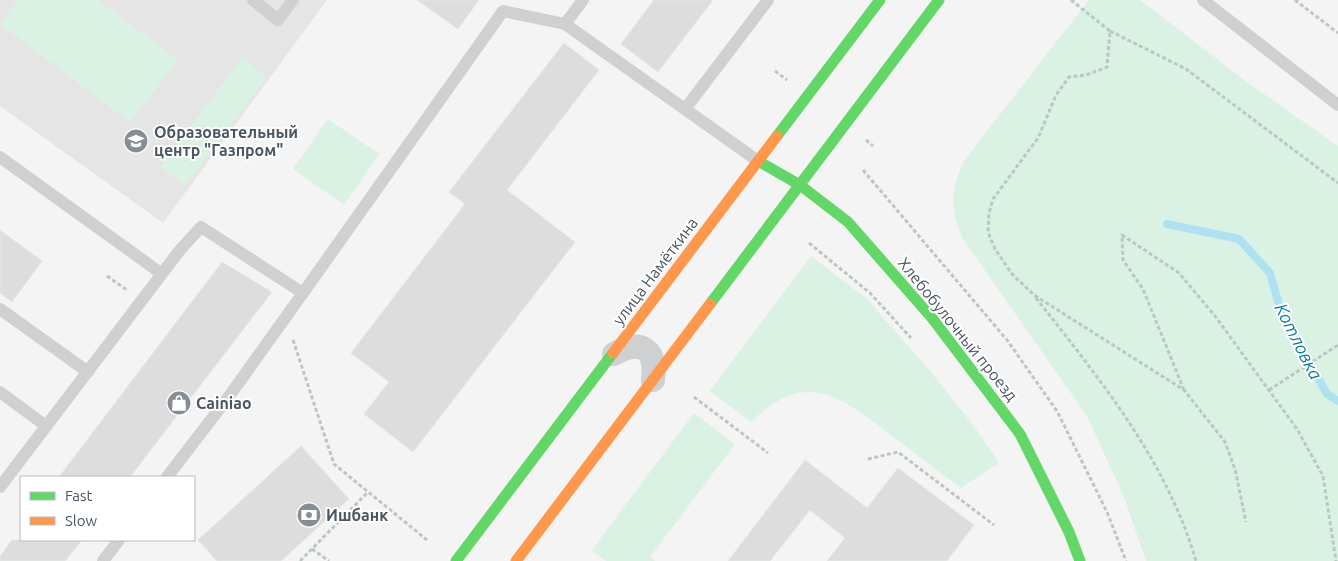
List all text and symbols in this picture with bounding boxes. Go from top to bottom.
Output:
place label: Образовательный центр "Газпром" [154,123,298,159]
school or university icon: Образовательный центр "Газпром" [123,128,149,154]
street label: улица Намёткина [609,214,701,328]
street label: Хлебобулочный проезд [895,254,1021,404]
water label: Котловка [1271,300,1327,383]
shop icon: Cainiao [166,390,192,416]
place label: Cainiao [196,394,252,412]
legend [20,476,195,541]
text: Fast [65,487,93,504]
bank icon: Ишбанк [296,502,322,528]
place label: Ишбанк [326,506,388,524]
text: Slow [65,512,98,529]

